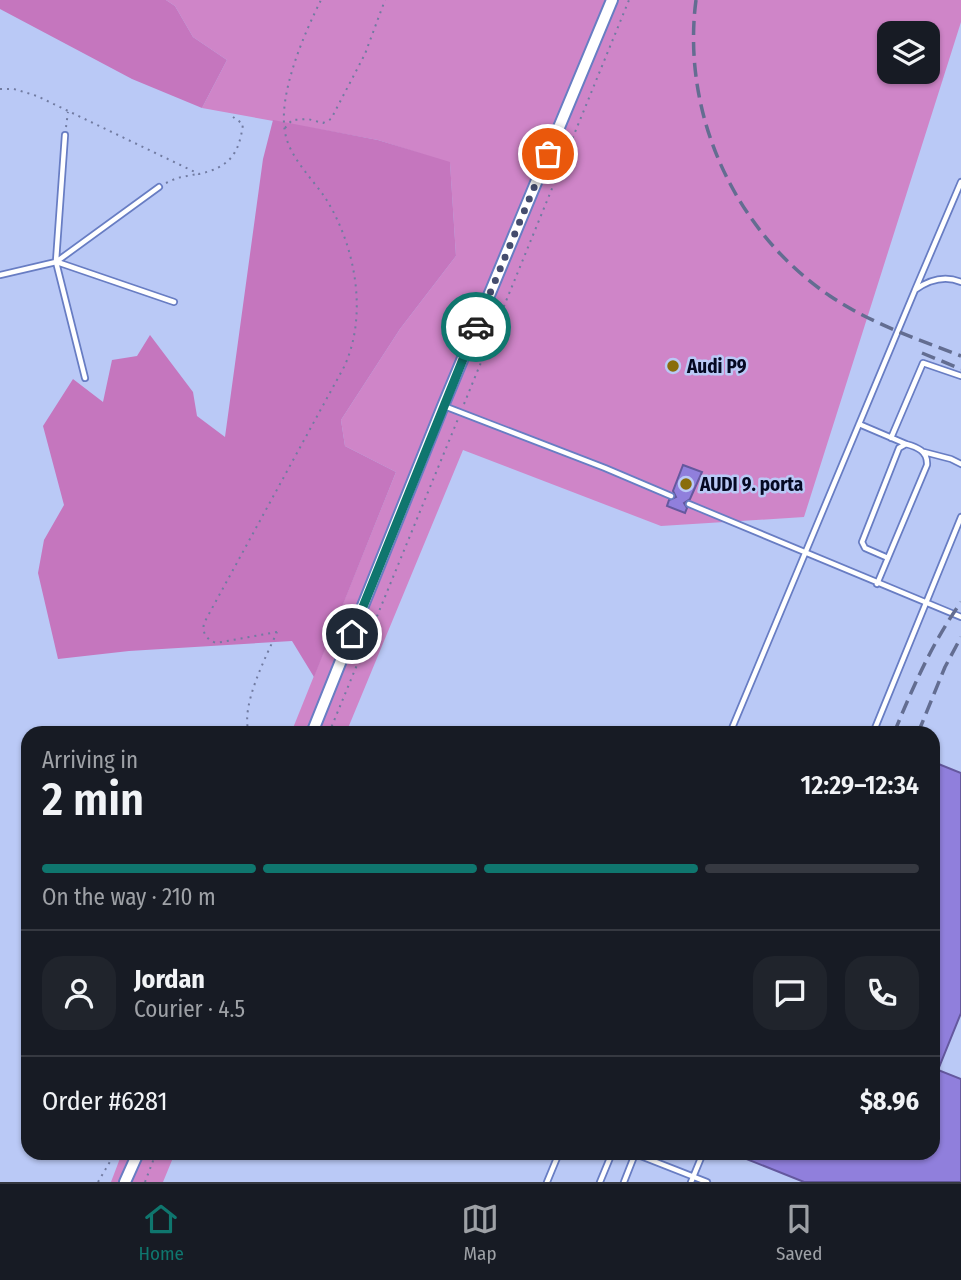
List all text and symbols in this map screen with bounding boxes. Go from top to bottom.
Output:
map controls [877,21,940,84]
button: layers [877,21,940,84]
pin [518,124,578,184]
icon: bag [529,135,567,173]
courier [441,292,511,362]
icon: car [457,308,495,346]
place label: Audi P9 [686,355,747,378]
marker: Audi P9 [665,358,681,374]
place label: AUDI 9. porta [699,473,803,496]
marker: AUDI 9. porta [678,476,694,492]
pin [322,604,382,664]
icon: home [333,615,371,653]
text: Arriving in [42,746,138,774]
text: 12:29–12:34 [801,770,919,801]
text: 2 min [42,772,144,827]
text: On the way · 210 m [42,883,216,911]
button: person [42,956,116,1030]
button: chat [753,956,827,1030]
button: phone [845,956,919,1030]
text: Jordan [134,964,205,995]
text: Courier · 4.5 [134,995,245,1023]
text: Order #6281 [42,1086,168,1117]
text: $8.96 [860,1086,919,1117]
tab: Home [139,1200,184,1265]
tab: Map [461,1200,499,1265]
tab: Saved [776,1200,822,1265]

